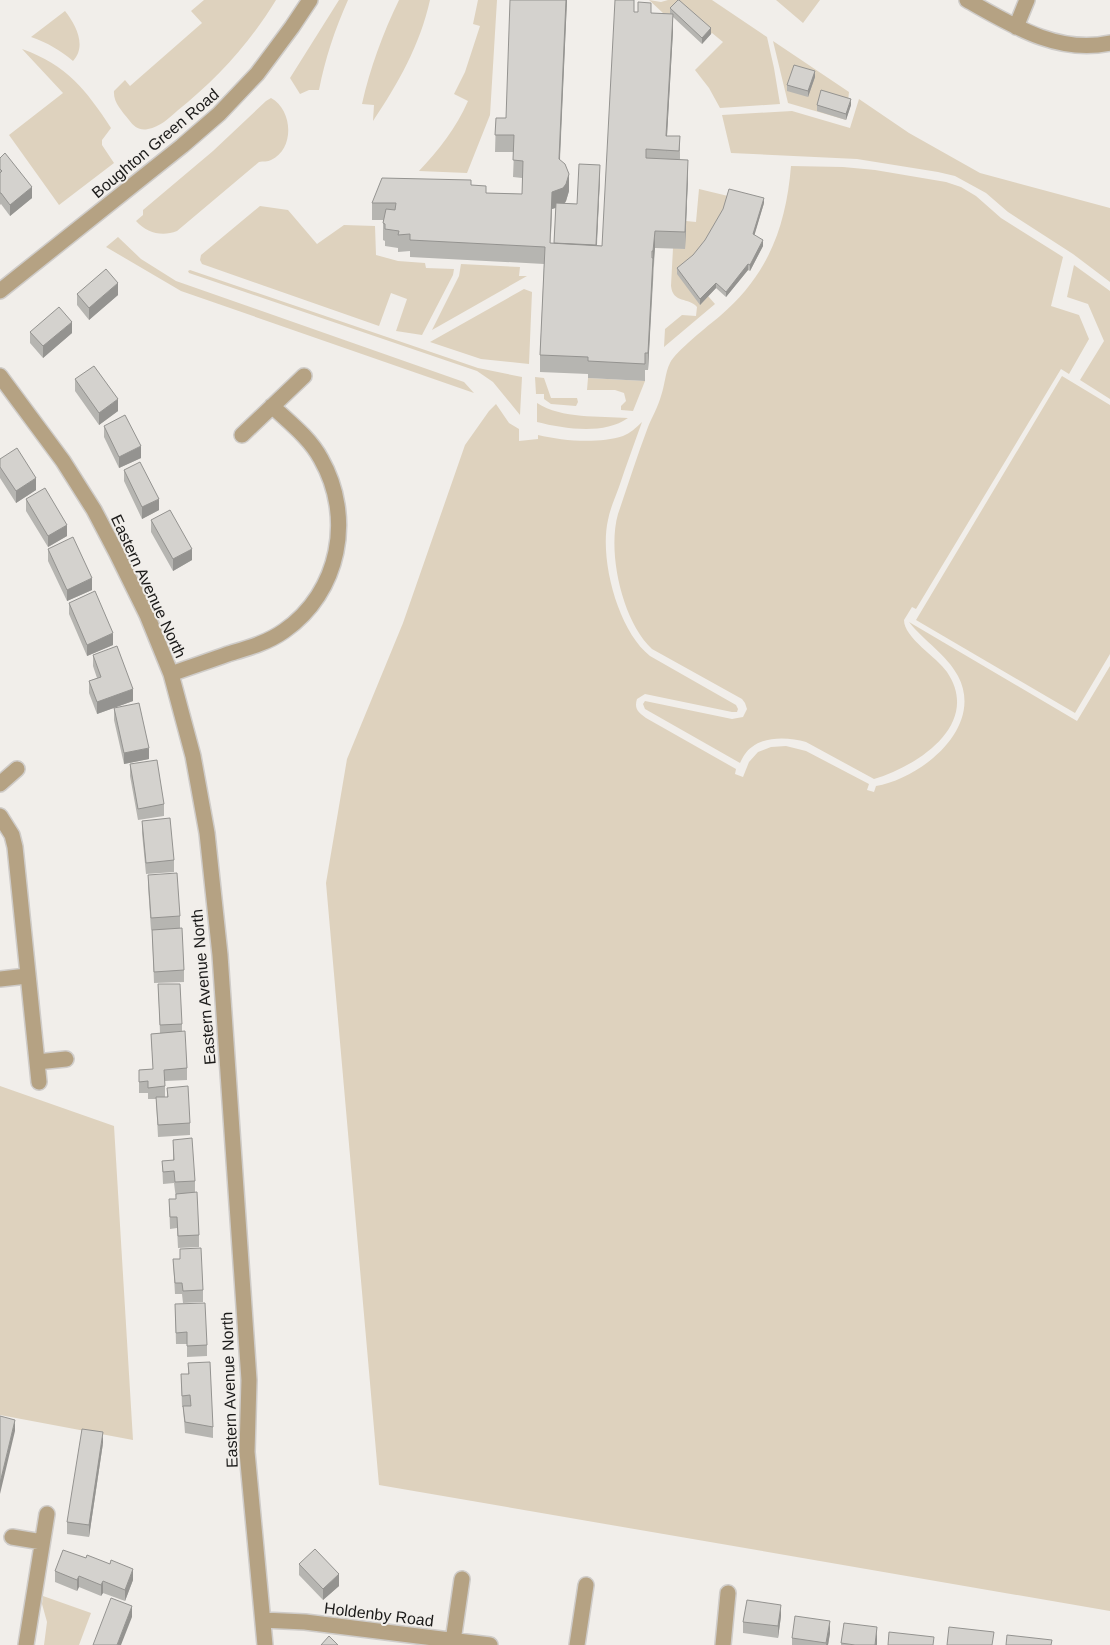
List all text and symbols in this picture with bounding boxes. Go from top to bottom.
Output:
street label: Boughton Green Road [89,85,222,201]
street label: Eastern Avenue North [108,512,189,661]
street label: Eastern Avenue North [188,908,219,1066]
street label: Eastern Avenue North [218,1312,241,1468]
street label: Holdenby Road [323,1599,435,1630]

